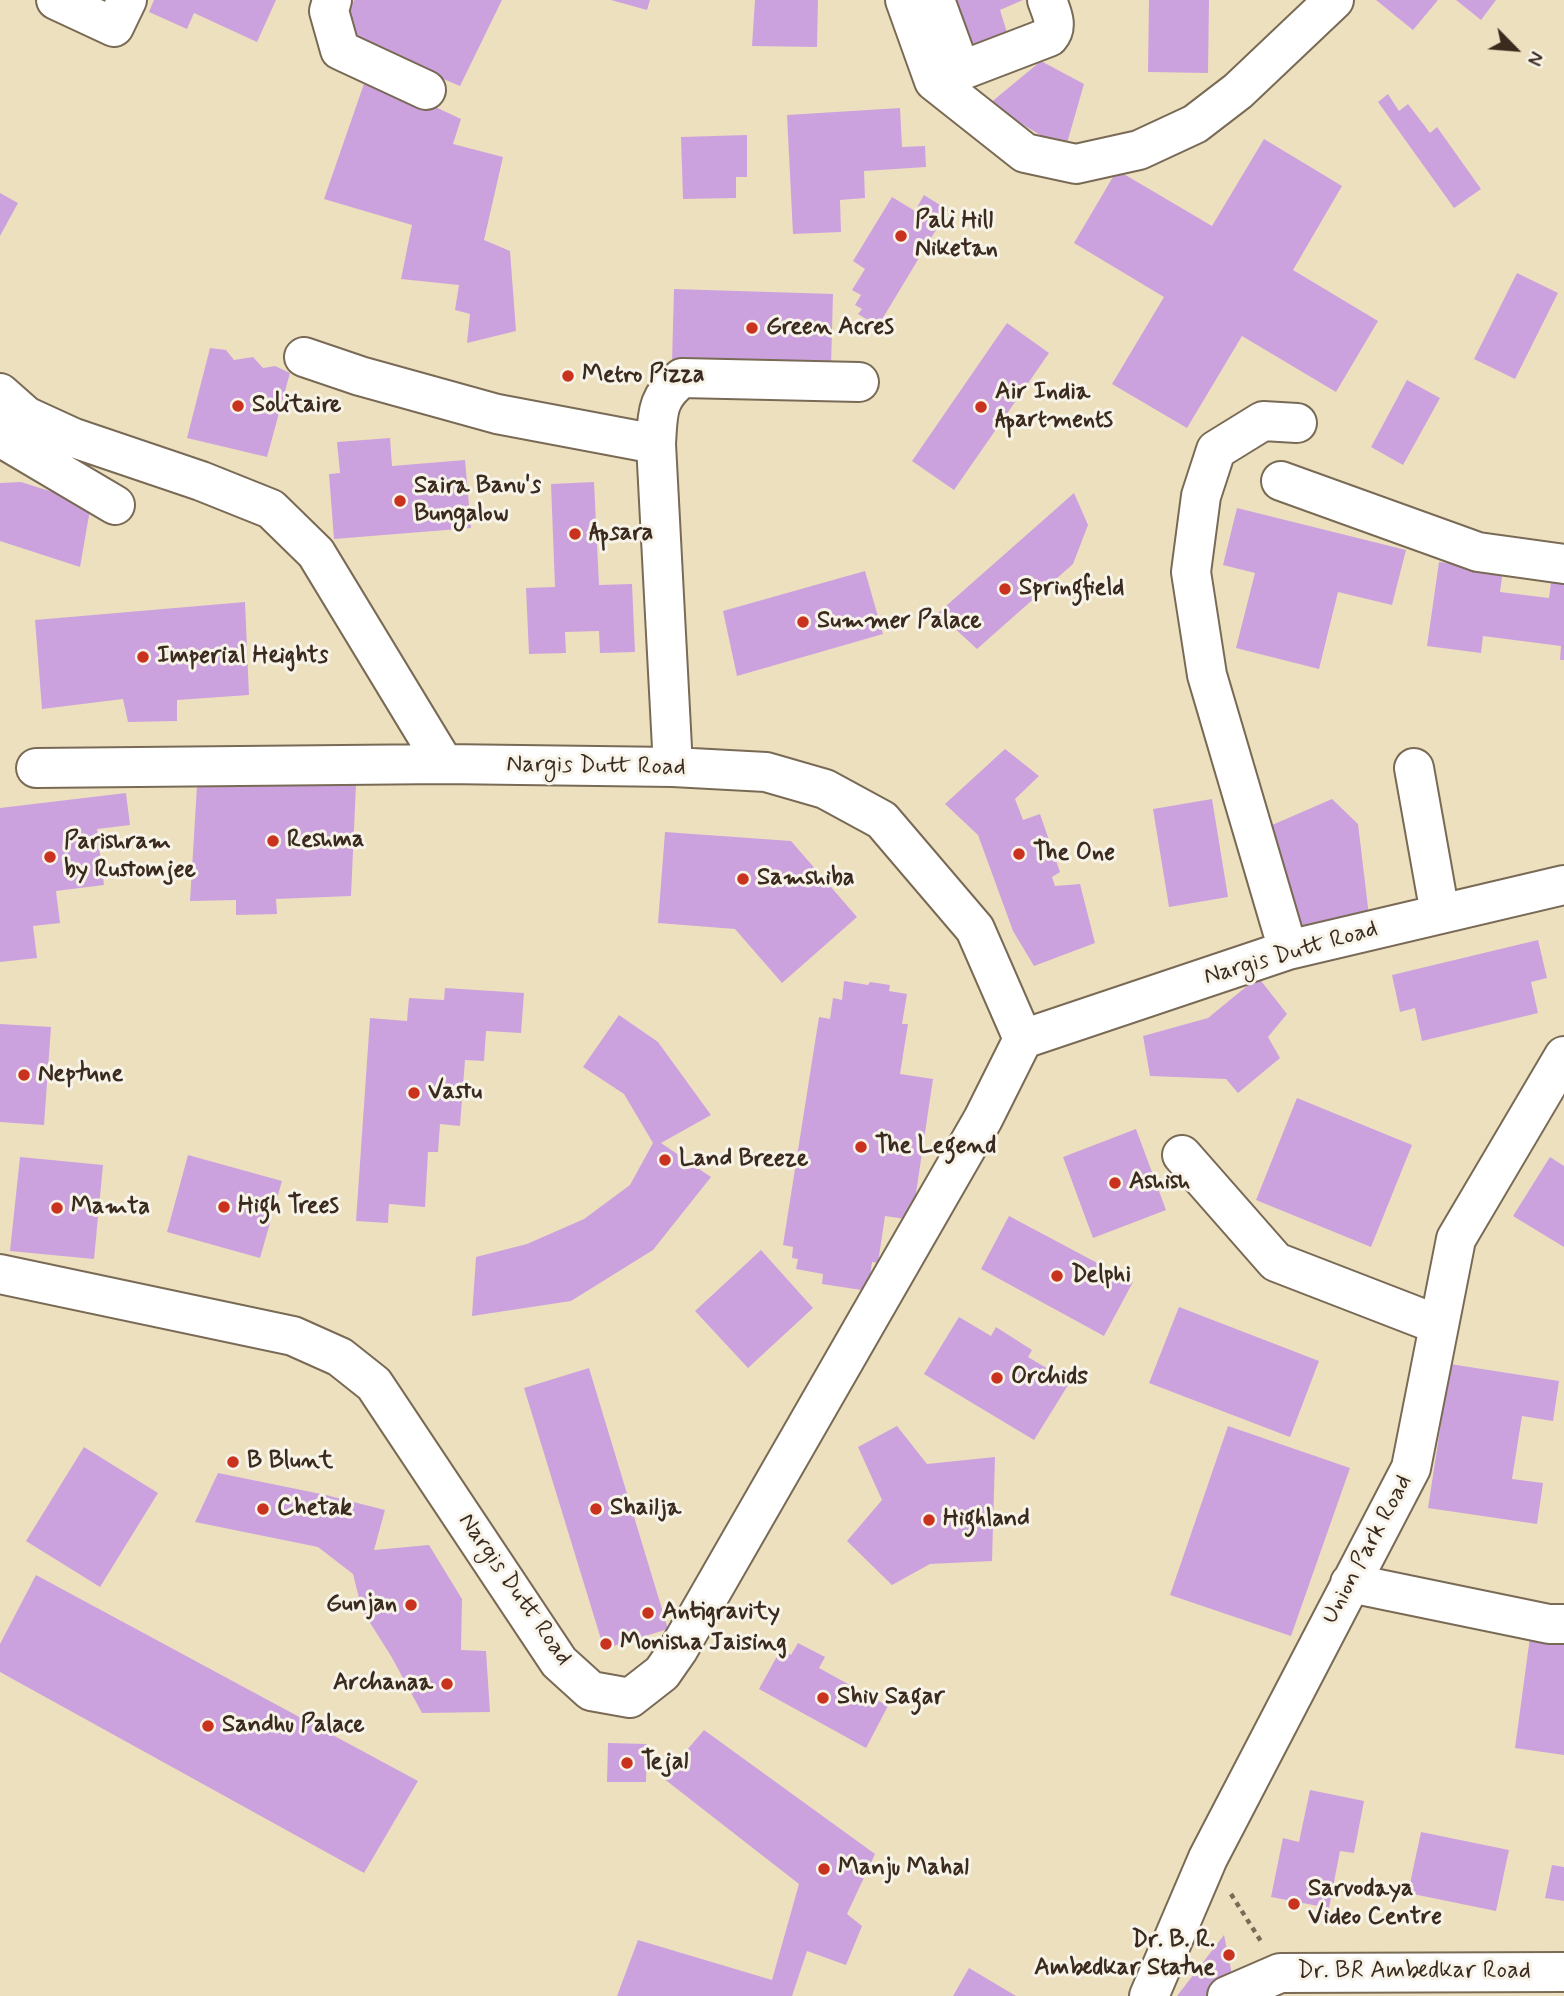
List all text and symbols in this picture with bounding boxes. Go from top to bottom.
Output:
north arrow [1480,14,1550,84]
text: N [1520,47,1548,69]
place label: Pali Hill Niketan [915,208,998,264]
marker: Pali Hill Niketan [893,228,909,244]
place label: Green Acres [766,314,894,342]
marker: Green Acres [744,320,760,336]
place label: Metro Pizza [582,362,705,390]
marker: Metro Pizza [560,368,576,384]
place label: Air India Apartments [995,379,1113,435]
place label: Solitaire [252,392,341,420]
marker: Solitaire [230,398,246,414]
marker: Air India Apartments [973,399,989,415]
place label: Saira Banu's Bungalow [414,473,541,529]
marker: Saira Banu's Bungalow [392,493,408,509]
place label: Apsara [589,520,653,548]
marker: Apsara [567,526,583,542]
place label: Springfield [1019,575,1124,603]
marker: Springfield [997,581,1013,597]
place label: Summer Palace [817,608,981,636]
marker: Summer Palace [795,614,811,630]
place label: Imperial Heights [157,643,328,671]
marker: Imperial Heights [135,649,151,665]
street label: Nargis Dutt Road [506,751,686,783]
place label: Reshma [287,827,364,855]
place label: Parishram by Rustomjee [64,829,196,885]
marker: Reshma [265,833,281,849]
place label: The One [1033,840,1115,868]
marker: The One [1011,846,1027,862]
marker: Parishram by Rustomjee [42,849,58,865]
place label: Samshiba [757,865,855,893]
marker: Samshiba [735,871,751,887]
street label: Nargis Dutt Road [1201,915,1381,993]
place label: Neptune [38,1061,123,1089]
marker: Neptune [16,1067,32,1083]
place label: Vastu [428,1079,482,1107]
marker: Vastu [406,1085,422,1101]
place label: The Legend [875,1133,996,1161]
marker: The Legend [853,1139,869,1155]
place label: Land Breeze [679,1146,808,1174]
marker: Land Breeze [657,1152,673,1168]
place label: Ashish [1129,1169,1190,1197]
marker: Ashish [1107,1175,1123,1191]
place label: High Trees [238,1193,339,1221]
place label: Mamta [71,1194,150,1222]
marker: High Trees [216,1199,232,1215]
marker: Mamta [49,1200,65,1216]
place label: Delphi [1071,1262,1131,1290]
marker: Delphi [1049,1268,1065,1284]
place label: Orchids [1011,1364,1088,1392]
marker: Orchids [989,1370,1005,1386]
place label: B Blunt [247,1448,333,1476]
marker: B Blunt [225,1454,241,1470]
street label: Union Park Road [1317,1470,1419,1630]
place label: Chetak [277,1495,352,1523]
place label: Shailja [610,1495,681,1523]
marker: Chetak [255,1501,271,1517]
marker: Shailja [588,1501,604,1517]
place label: Highland [943,1506,1030,1534]
street label: Nargis Dutt Road [451,1508,577,1672]
marker: Highland [921,1512,937,1528]
place label: Gunjan [326,1591,397,1619]
marker: Gunjan [403,1597,419,1613]
place label: Antigravity [662,1599,780,1627]
marker: Antigravity [640,1605,656,1621]
place label: Monisha Jaising [620,1630,787,1658]
marker: Monisha Jaising [598,1636,614,1652]
place label: Archanaa [333,1670,433,1698]
marker: Archanaa [439,1676,455,1692]
place label: Shiv Sagar [837,1684,945,1712]
marker: Shiv Sagar [815,1690,831,1706]
place label: Sandhu Palace [222,1712,365,1740]
marker: Sandhu Palace [200,1718,216,1734]
place label: Tejal [641,1749,688,1777]
marker: Tejal [619,1755,635,1771]
place label: Manju Mahal [838,1855,969,1883]
marker: Manju Mahal [816,1861,832,1877]
place label: Sarvodaya Video Centre [1308,1876,1442,1932]
marker: Sarvodaya Video Centre [1286,1896,1302,1912]
place label: Dr. B. R. Ambedkar Statue [1034,1927,1215,1983]
marker: Dr. B. R. Ambedkar Statue [1221,1947,1237,1963]
street label: Dr. BR Ambedkar Road [1297,1958,1531,1986]

